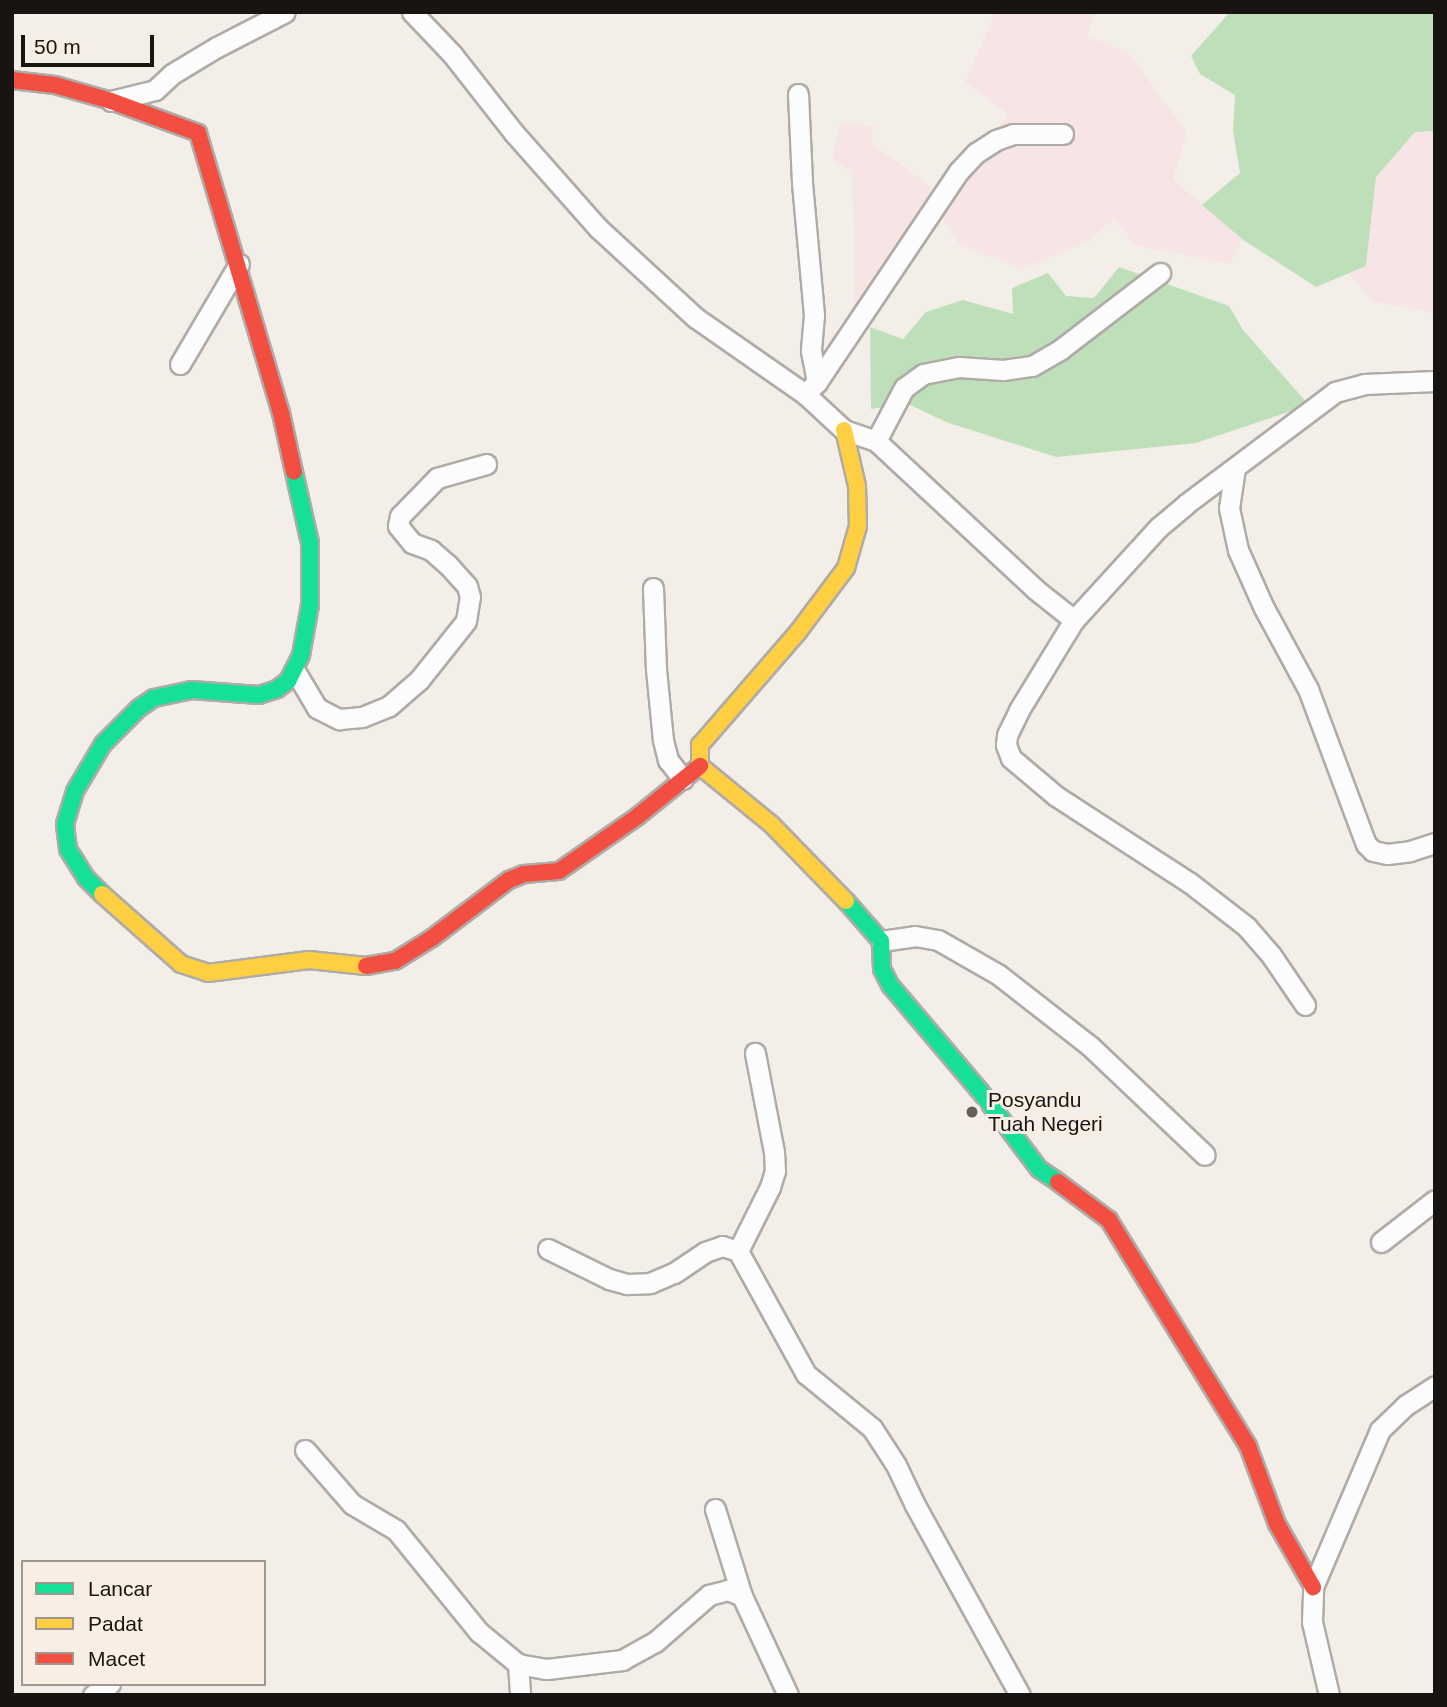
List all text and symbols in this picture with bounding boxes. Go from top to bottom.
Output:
scale bar [24,21,158,65]
text: 50 m [34,35,81,58]
place label: Posyandu Tuah Negeri [988,1087,1103,1137]
marker: Posyandu Tuah Negeri [962,1102,982,1122]
legend [21,1560,266,1686]
text: Lancar [88,1577,152,1600]
text: Padat [88,1612,143,1635]
text: Macet [88,1647,145,1670]

